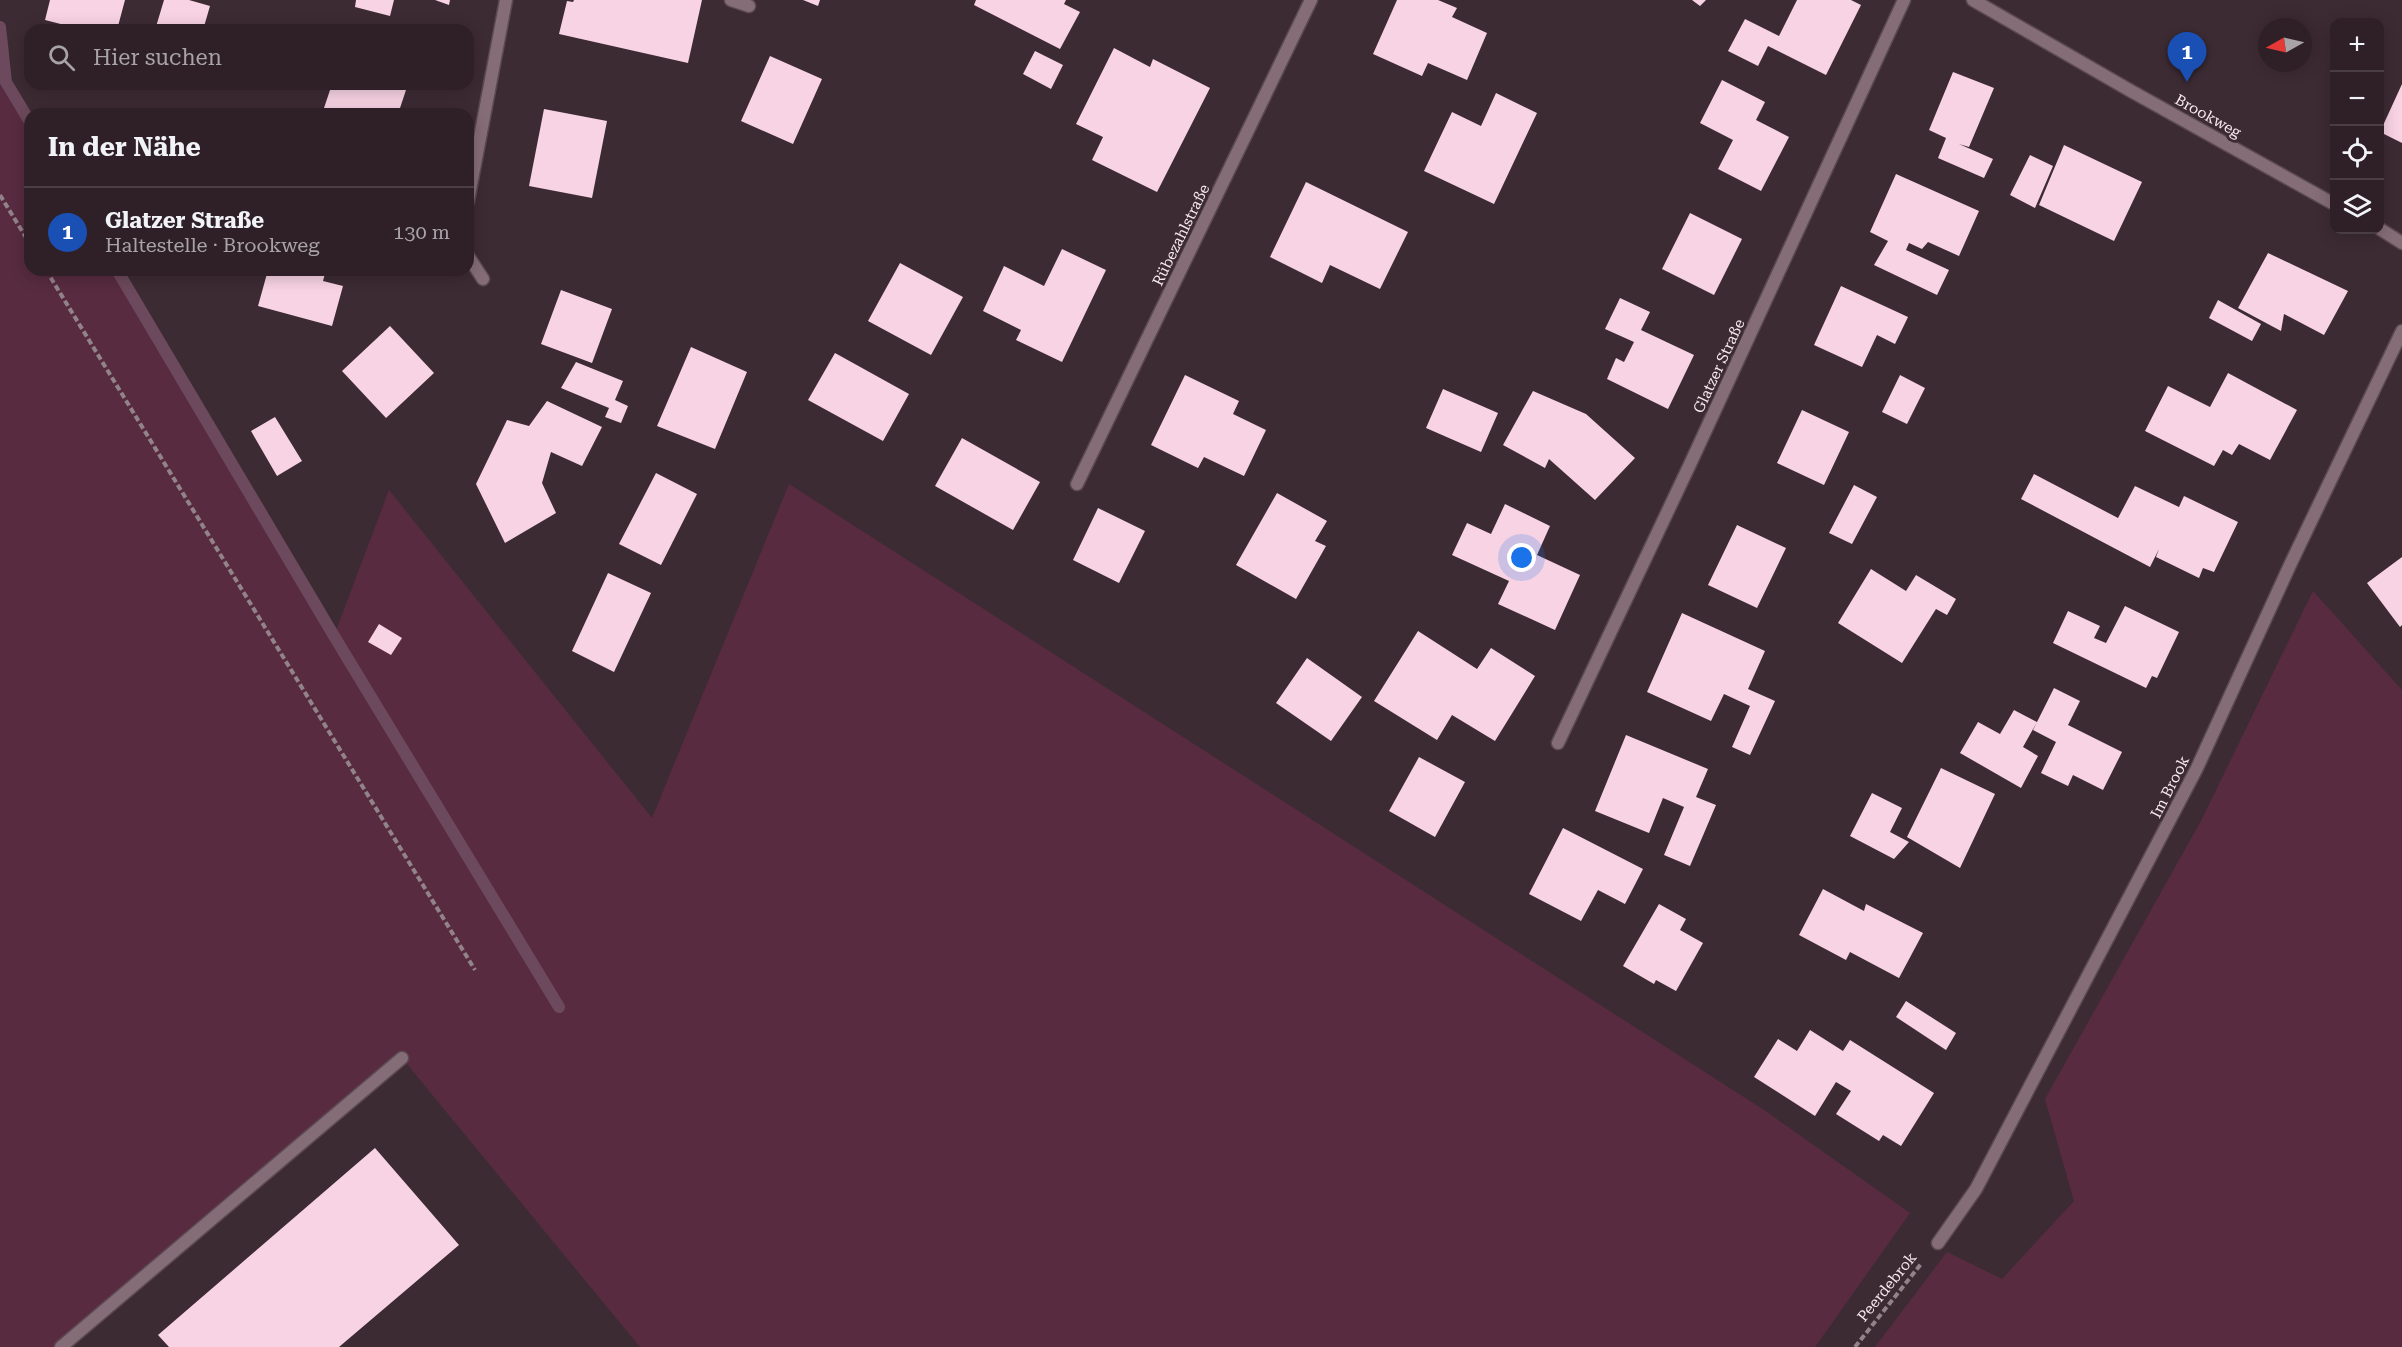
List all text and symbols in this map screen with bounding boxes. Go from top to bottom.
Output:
north arrow [2258,18,2312,72]
map controls [2330,18,2384,234]
button: + [2330,18,2384,72]
search box [24,24,474,90]
pin: 1 [2168,32,2206,82]
icon: search [45,41,78,74]
text: Hier suchen [93,45,222,70]
button: − [2330,72,2384,126]
street label: Brookweg [2172,91,2245,142]
button: locate [2330,126,2384,180]
text: In der Nähe [48,132,201,162]
button: layers [2330,180,2384,234]
street label: Rübezahlstraße [1149,181,1213,289]
text: Glatzer Straße [105,208,264,233]
text: 1 [62,220,73,244]
text: 130 m [393,220,450,244]
text: Haltestelle · Brookweg [105,233,320,257]
street label: Glatzer Straße [1689,316,1749,416]
your location [1507,543,1536,572]
street label: Im Brook [2147,753,2193,821]
street label: Peerdebrok [1854,1248,1921,1325]

